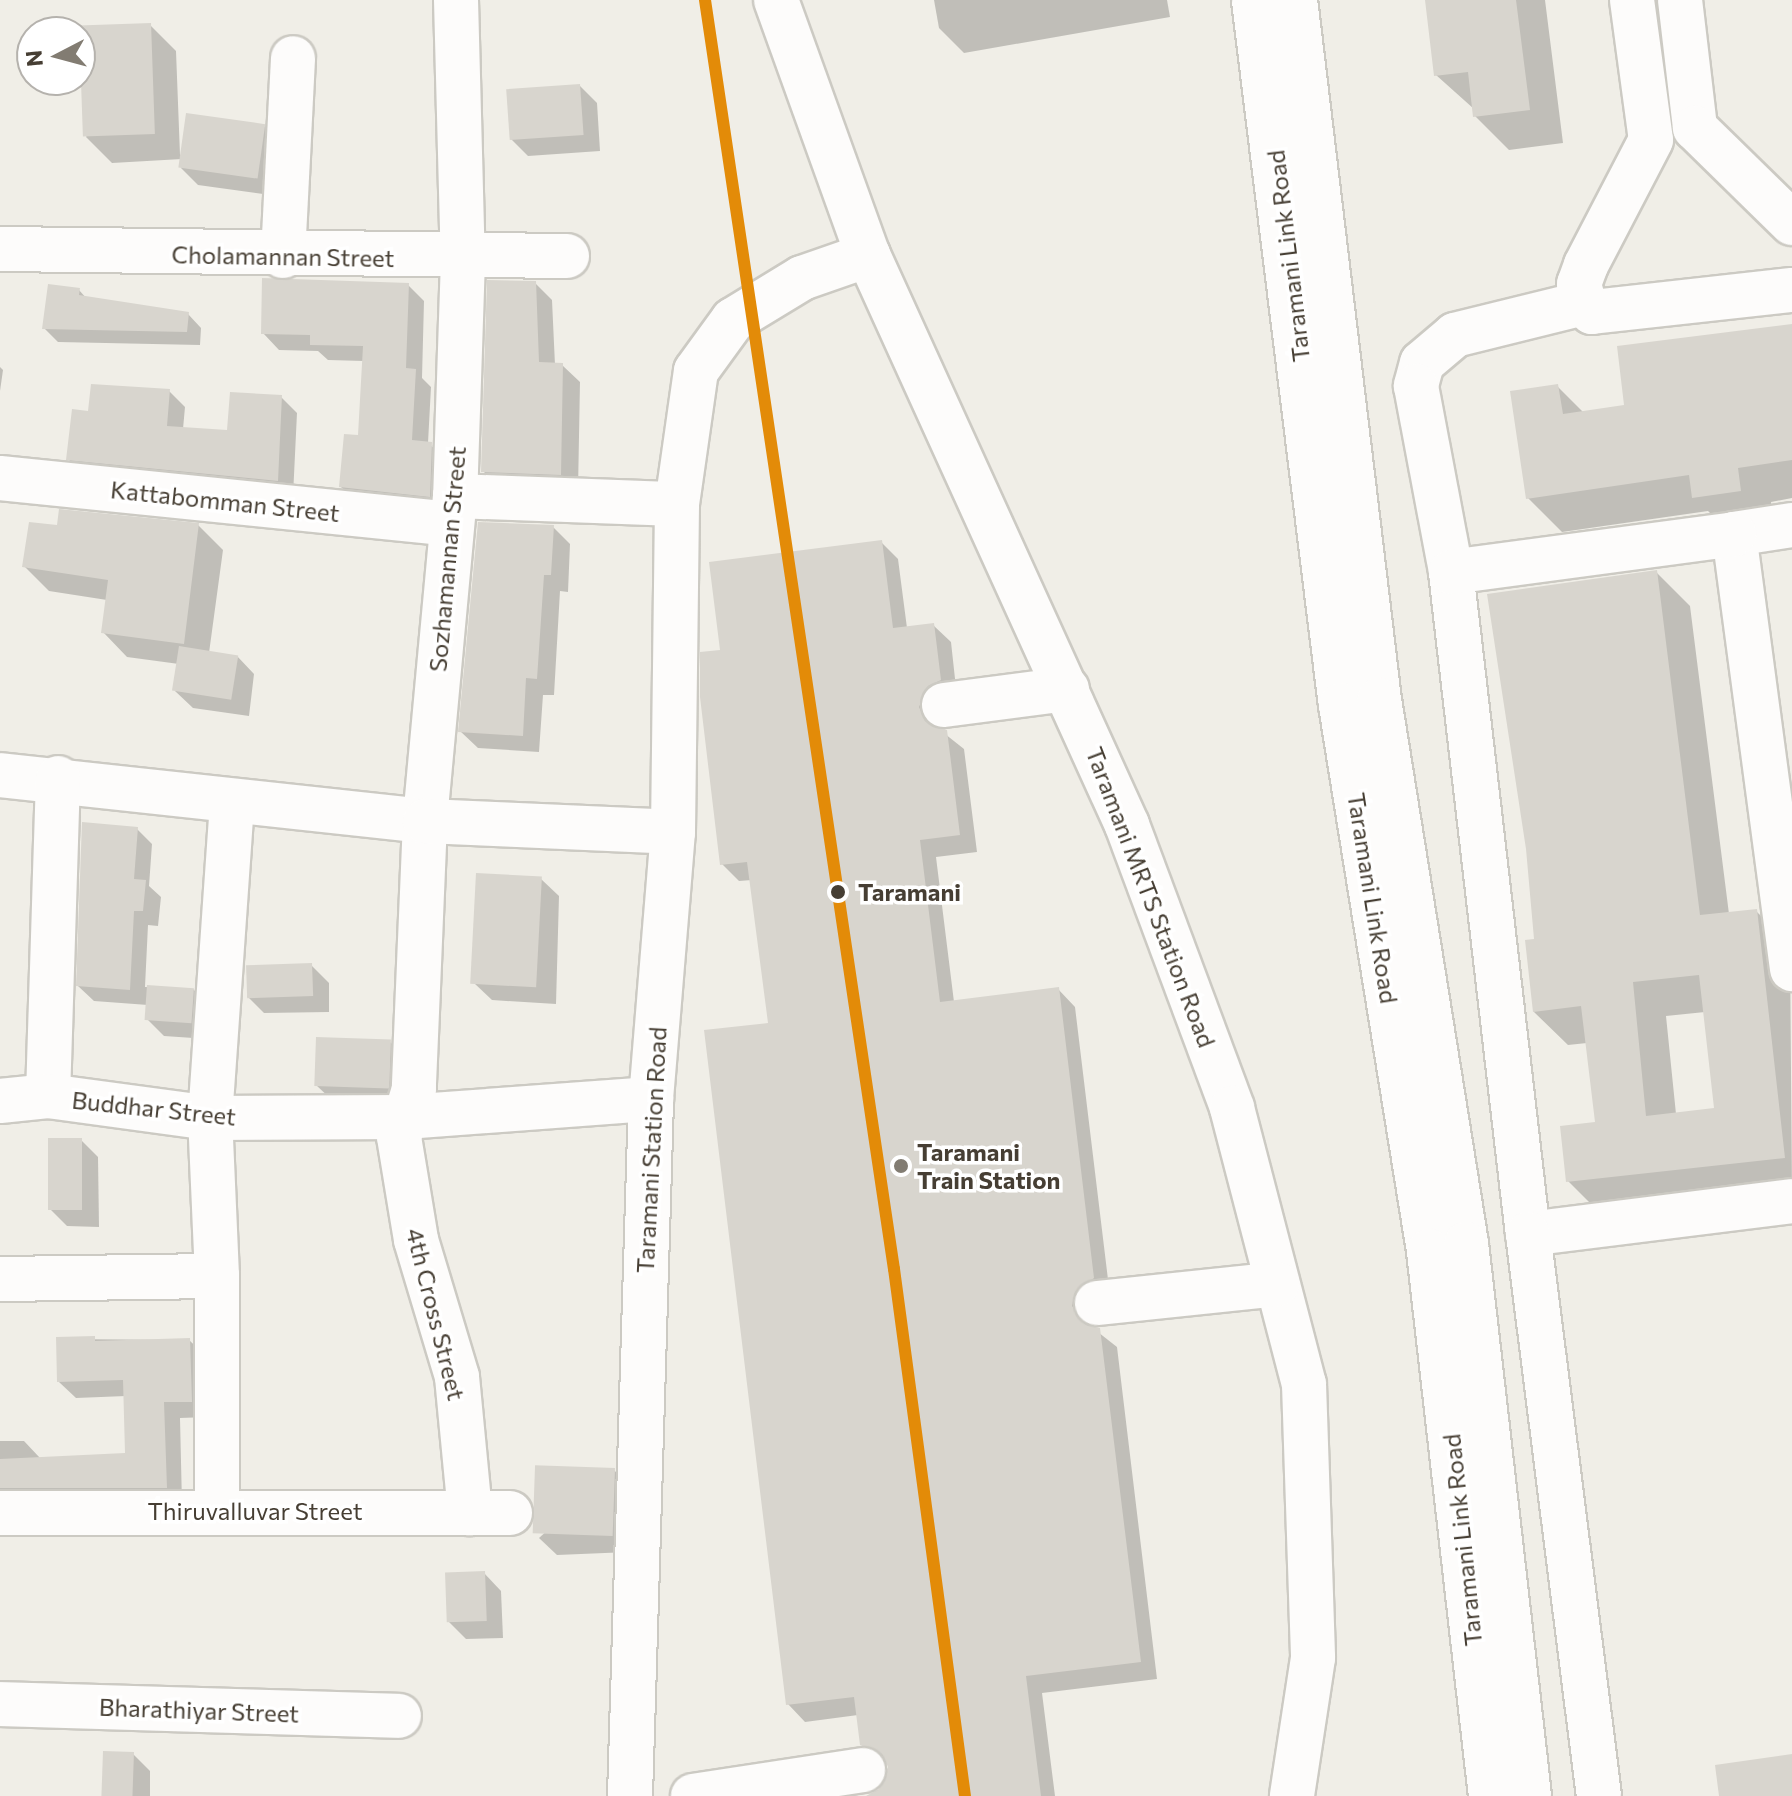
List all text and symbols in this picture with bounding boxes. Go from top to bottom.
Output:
north arrow [16,16,96,96]
text: N [19,49,48,68]
street label: Taramani Link Road [1261,148,1315,364]
street label: Cholamannan Street [171,240,395,272]
street label: Sozhamannan Street [423,445,471,673]
street label: Kattabomman Street [109,475,341,527]
street label: Taramani MRTS Station Road [1080,743,1222,1051]
street label: Taramani Link Road [1342,791,1404,1005]
place label: Taramani [858,878,961,906]
marker: Taramani [825,879,851,905]
street label: Taramani Station Road [630,1026,672,1274]
street label: Buddhar Street [70,1085,238,1131]
place label: Taramani Train Station [917,1138,1060,1194]
marker: Taramani Train Station [892,1157,910,1175]
street label: 4th Cross Street [401,1225,471,1403]
street label: Taramani Link Road [1437,1433,1487,1647]
street label: Thiruvalluvar Street [147,1497,363,1525]
street label: Bharathiyar Street [98,1692,300,1728]

